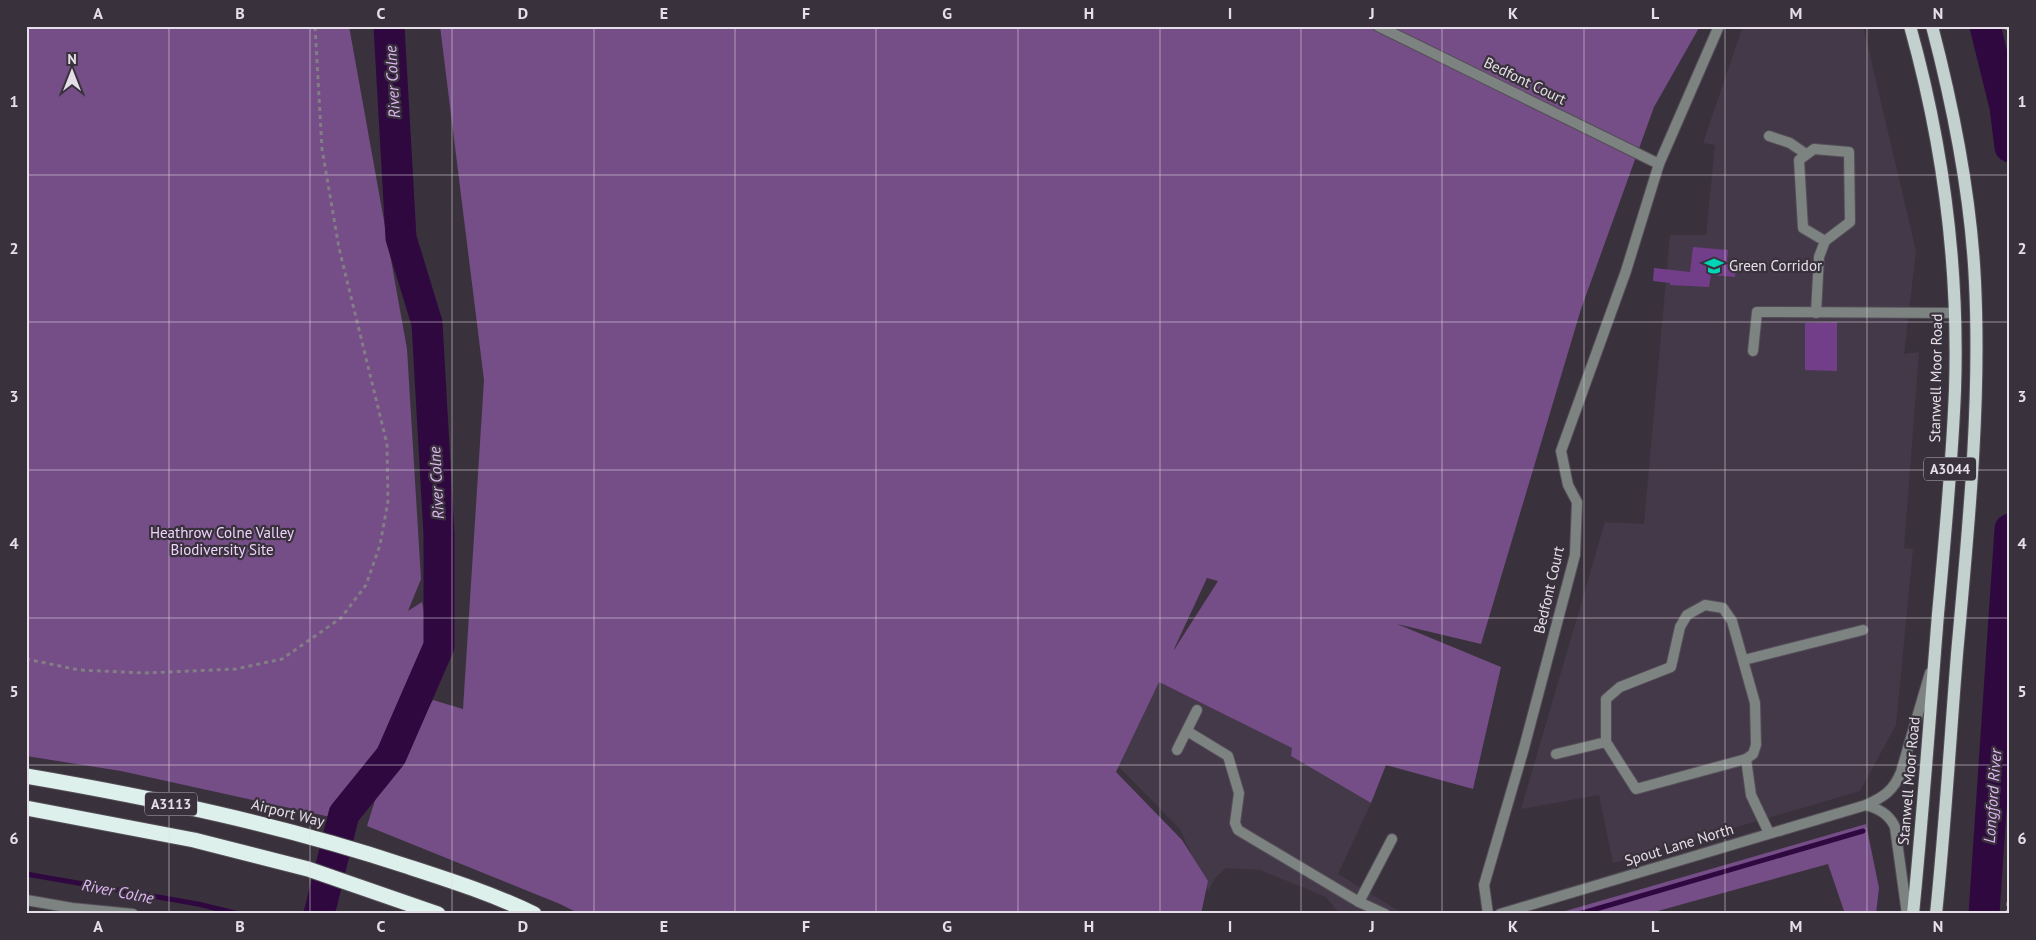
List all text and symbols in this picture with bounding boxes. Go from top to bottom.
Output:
text: A [93,3,103,23]
text: B [235,3,245,23]
text: C [377,3,386,23]
text: D [518,3,528,23]
text: E [660,3,668,23]
text: F [802,3,810,23]
text: G [942,3,952,23]
text: H [1084,3,1094,23]
text: I [1228,3,1232,23]
text: J [1368,3,1375,23]
text: K [1508,3,1518,23]
text: L [1651,3,1660,23]
text: M [1790,3,1802,23]
text: N [1933,3,1943,23]
water label: River Colne [380,45,404,119]
north arrow [48,48,98,98]
text: N [67,50,77,68]
street label: Bedfont Court [1481,52,1569,109]
text: 1 [9,91,19,111]
text: 1 [2017,91,2027,111]
text: 2 [9,238,19,258]
text: 2 [2017,238,2027,258]
school or university icon: Green Corridor [1703,255,1725,277]
place label: Green Corridor [1729,256,1822,275]
street label: Stanwell Moor Road [1925,313,1946,443]
text: 3 [9,386,19,406]
text: 3 [2017,386,2027,406]
water label: River Colne [424,446,448,520]
road number: A3044 [1924,458,1976,480]
park label: Heathrow Colne Valley Biodiversity Site [150,523,294,559]
text: 4 [9,533,19,553]
text: 4 [2017,533,2027,553]
street label: Bedfont Court [1529,544,1568,635]
text: 5 [9,681,19,701]
text: 5 [2017,681,2027,701]
street label: Stanwell Moor Road [1893,716,1924,846]
water label: Longford River [1979,747,2005,844]
road number: A3113 [145,792,197,816]
street label: Airport Way [250,794,327,831]
street label: Spout Lane North [1622,819,1736,870]
text: 6 [9,828,19,848]
text: 6 [2017,828,2027,848]
water label: River Colne [80,874,156,908]
text: A [93,916,103,936]
text: B [235,916,245,936]
text: C [377,916,386,936]
text: D [518,916,528,936]
text: E [660,916,668,936]
text: F [802,916,810,936]
text: G [942,916,952,936]
text: H [1084,916,1094,936]
text: I [1228,916,1232,936]
text: J [1368,916,1375,936]
text: K [1508,916,1518,936]
text: L [1651,916,1660,936]
text: M [1790,916,1802,936]
text: N [1933,916,1943,936]

